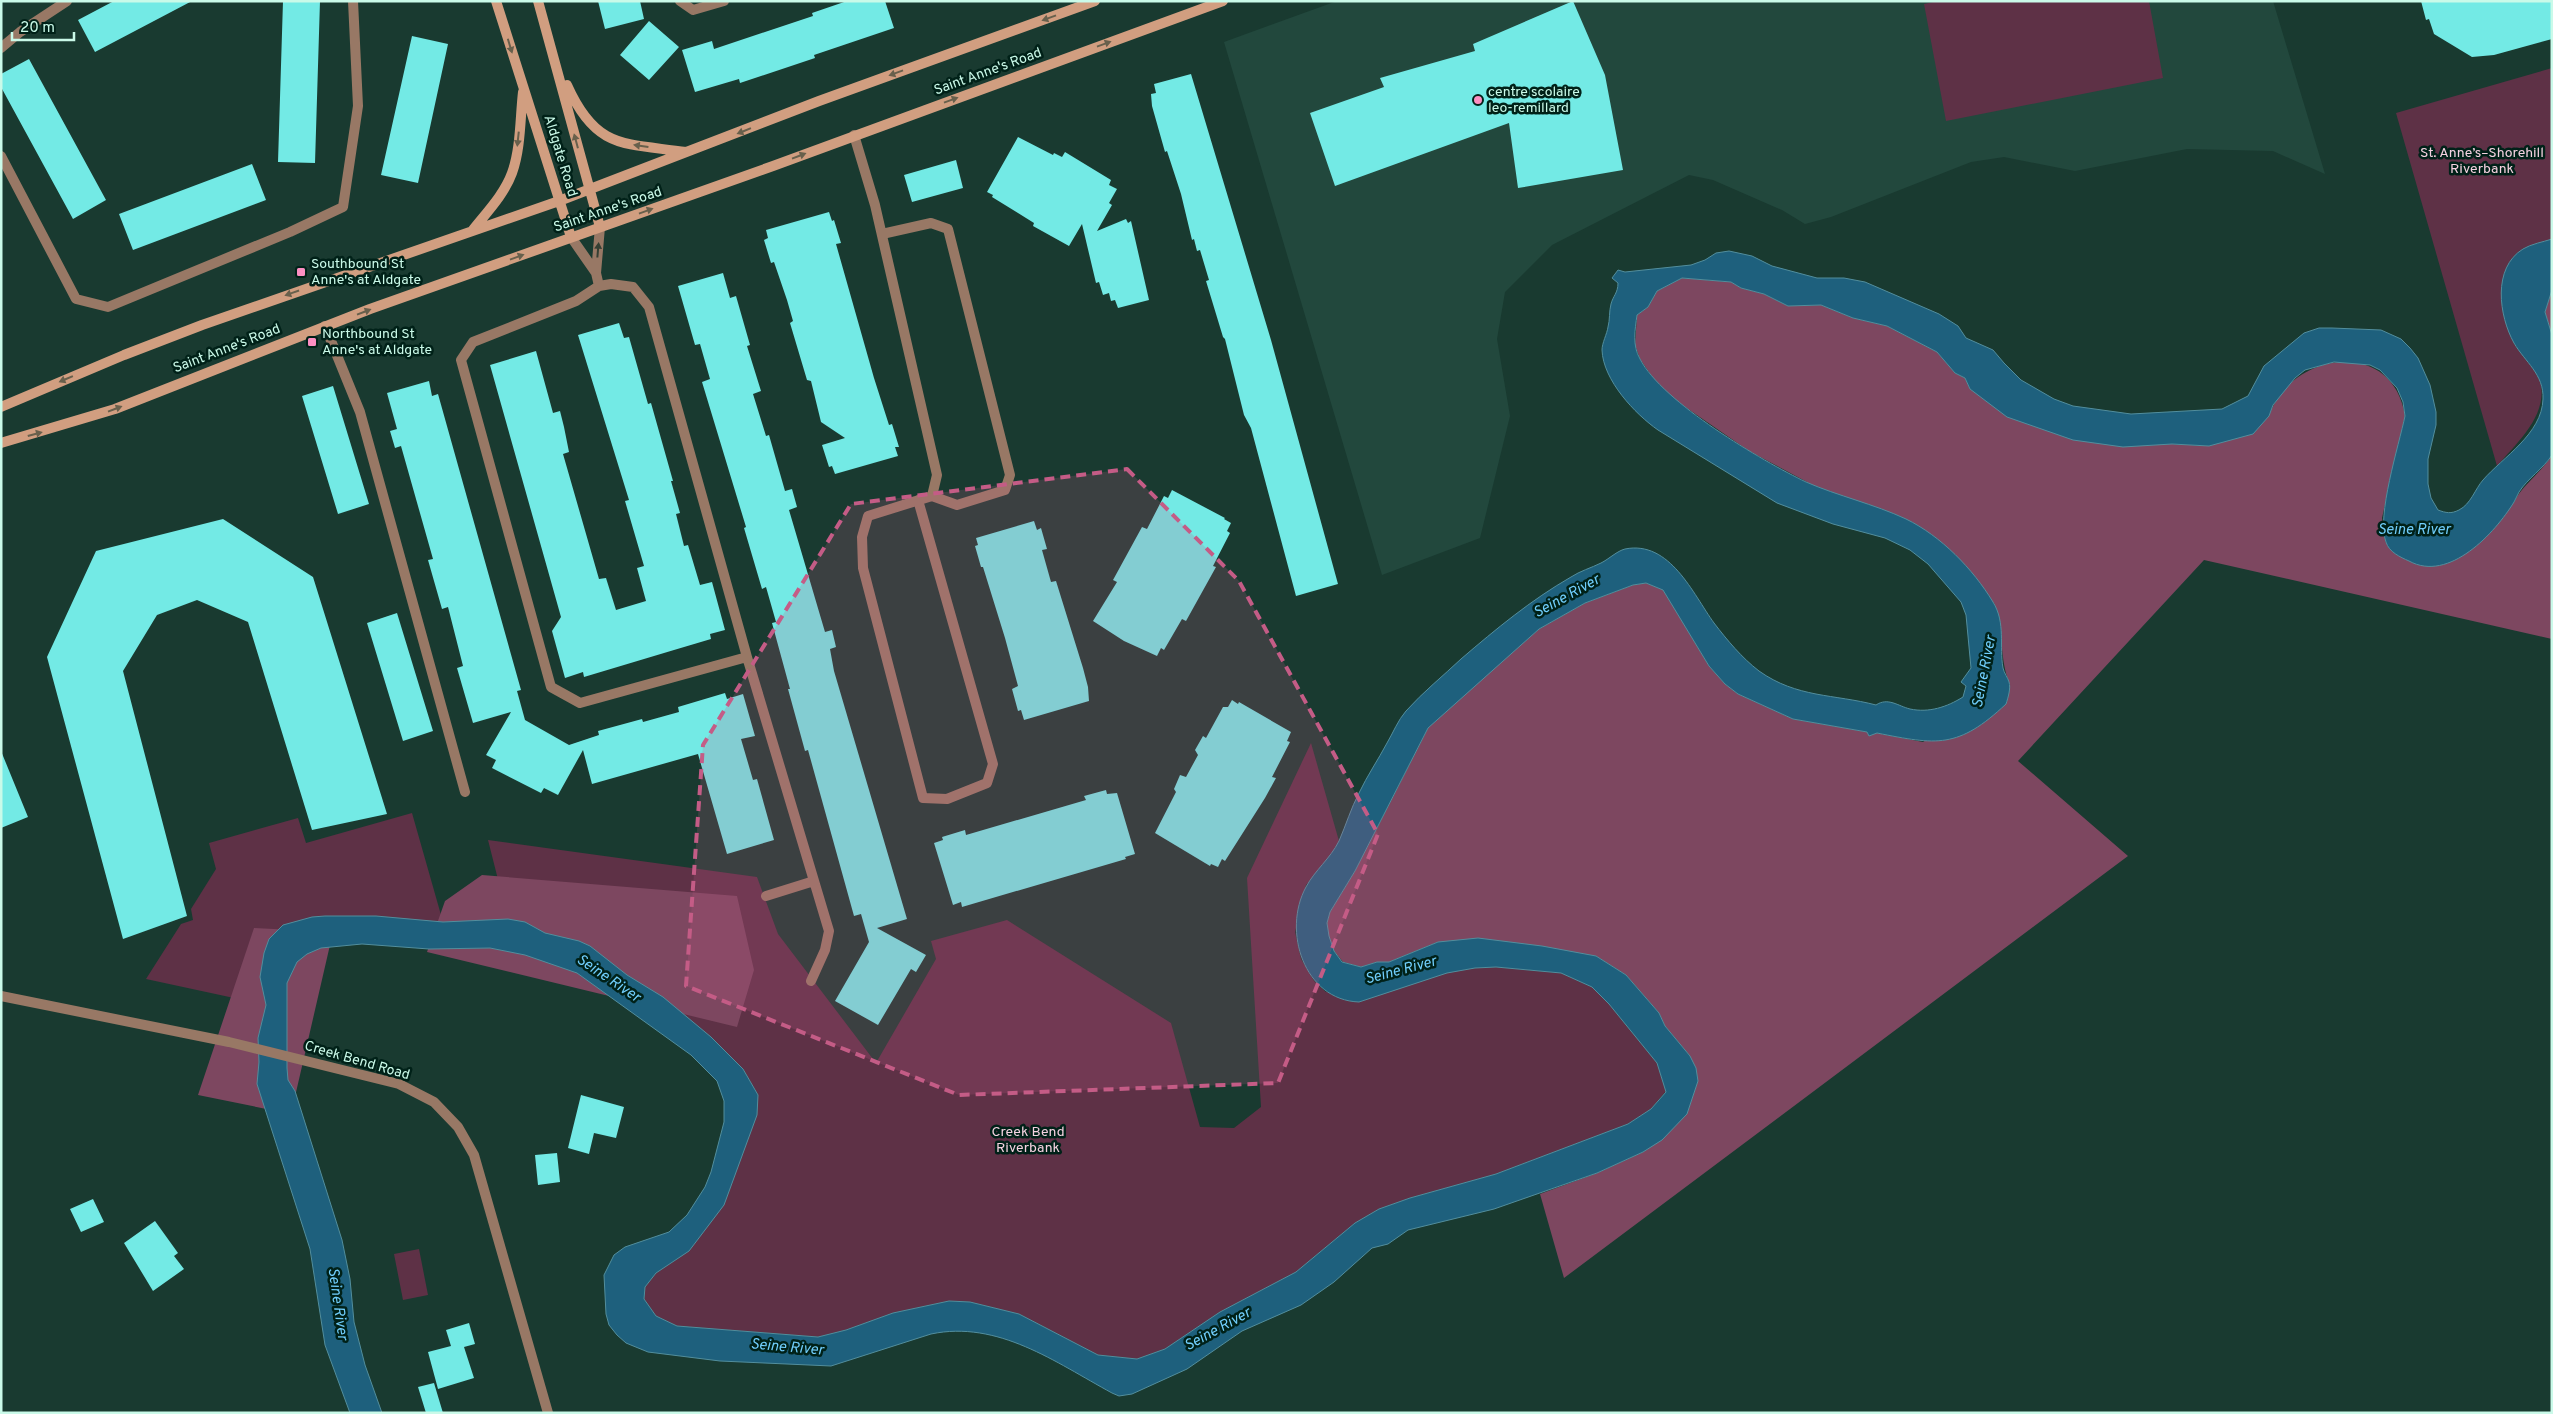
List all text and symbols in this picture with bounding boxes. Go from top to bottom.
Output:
scale bar [12,10,75,42]
one-way arrow [1041,14,1056,22]
text: 20 m [20,19,55,38]
one-way arrow [506,39,514,54]
one-way arrow [1097,40,1112,48]
street label: Saint Anne's Road [932,45,1044,99]
one-way arrow [888,69,903,77]
place label: centre scolaire leo-remillard [1488,84,1580,117]
marker: centre scolaire leo-remillard [1472,94,1484,106]
one-way arrow [944,96,959,104]
street label: Aldgate Road [540,113,580,199]
one-way arrow [737,127,751,135]
one-way arrow [514,131,522,147]
one-way arrow [572,134,580,149]
one-way arrow [633,141,649,149]
park label: St. Anne’s–Shorehill Riverbank [2420,145,2544,178]
one-way arrow [792,152,807,160]
street label: Saint Anne's Road [552,183,664,237]
one-way arrow [639,207,654,215]
one-way arrow [594,242,602,258]
one-way arrow [510,253,525,261]
place label: Southbound St Anne's at Aldgate [311,256,421,289]
marker: Southbound St Anne's at Aldgate [295,266,307,278]
one-way arrow [285,290,300,298]
one-way arrow [357,308,372,316]
street label: Saint Anne's Road [171,321,283,377]
place label: Northbound St Anne's at Aldgate [322,326,432,359]
marker: Northbound St Anne's at Aldgate [306,336,318,348]
one-way arrow [59,376,73,384]
one-way arrow [108,405,123,413]
one-way arrow [27,429,42,437]
water label: Seine River [2377,521,2452,540]
water label: Seine River [1530,570,1605,623]
water label: Seine River [1969,633,2002,710]
water label: Seine River [572,951,645,1008]
water label: Seine River [1363,952,1440,990]
street label: Creek Bend Road [302,1038,412,1084]
park label: Creek Bend Riverbank [991,1124,1065,1157]
water label: Seine River [322,1266,352,1343]
water label: Seine River [1181,1303,1256,1356]
water label: Seine River [750,1335,826,1361]

